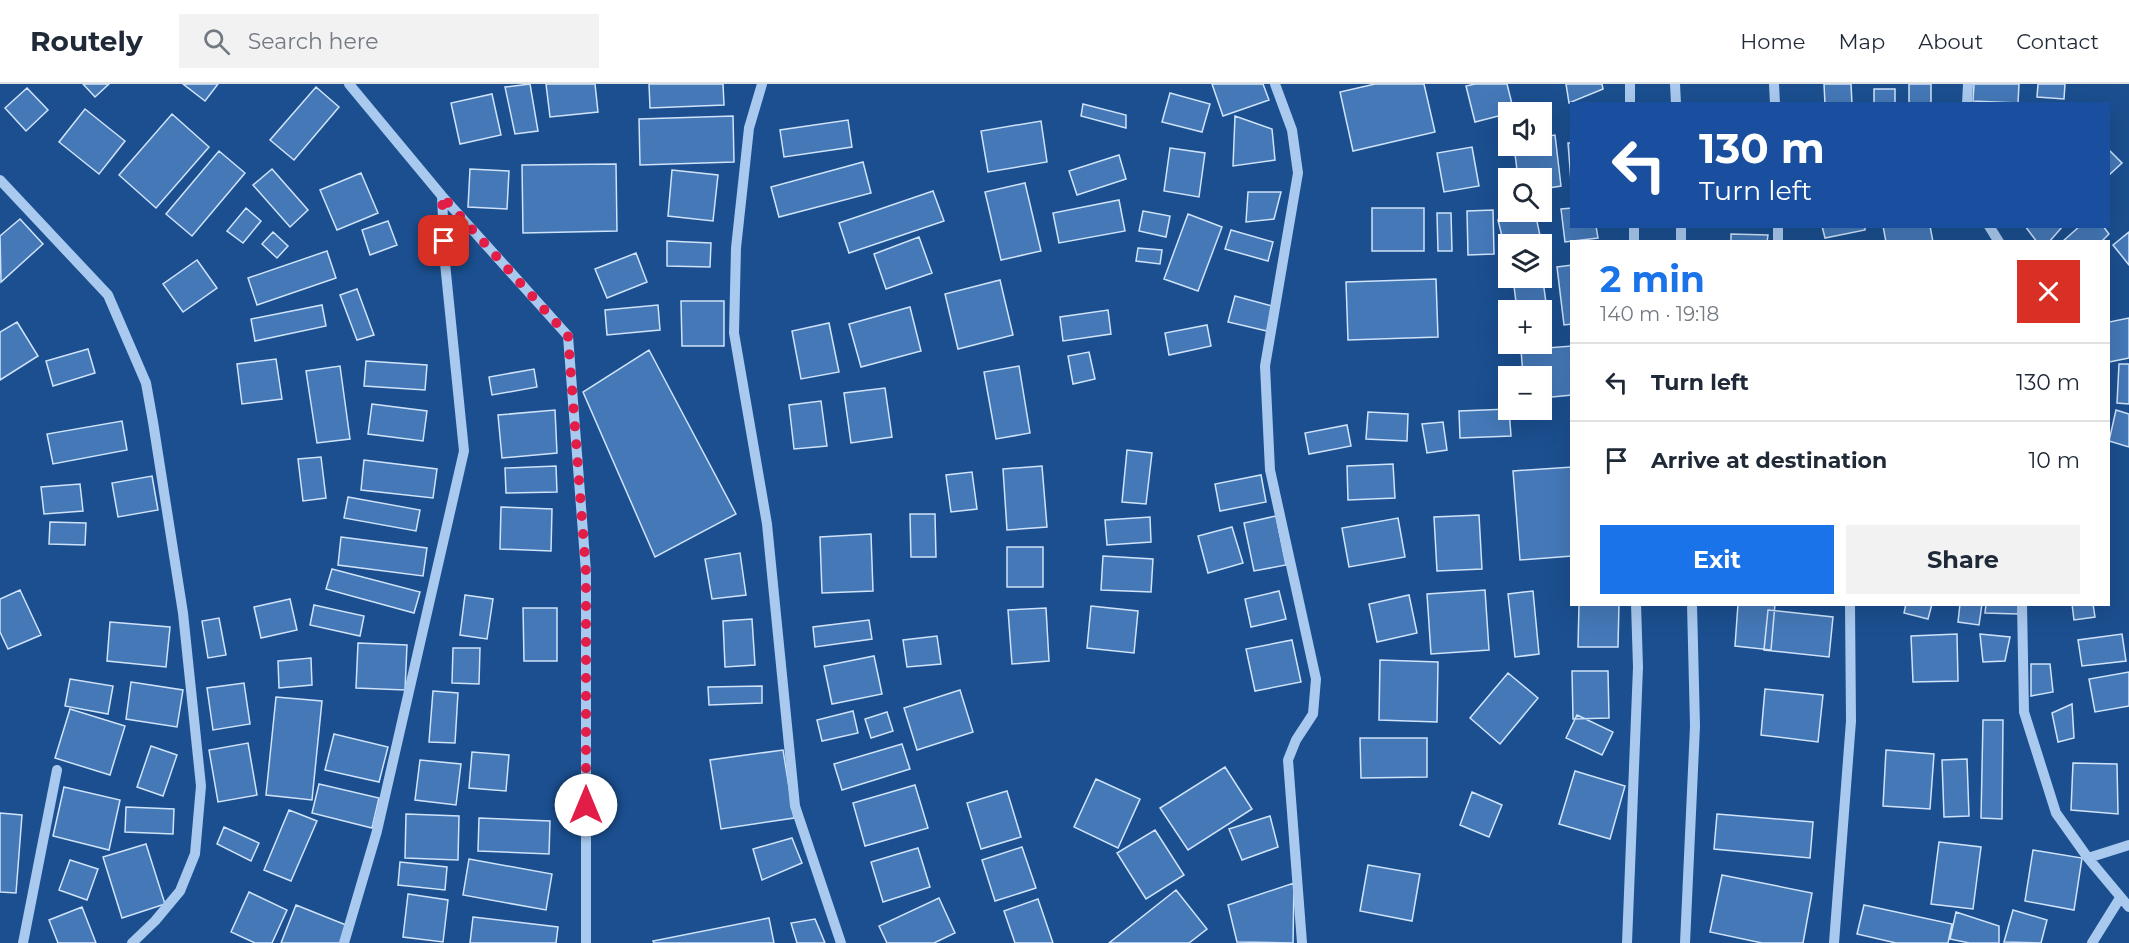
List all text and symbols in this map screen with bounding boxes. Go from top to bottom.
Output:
search box [179,14,599,68]
text: Routely [30,24,143,58]
icon: search [200,25,233,58]
text: Search here [248,28,379,55]
text: Home [1740,29,1805,54]
text: Map [1838,29,1885,54]
text: About [1918,29,1983,54]
text: Contact [2016,29,2099,54]
map controls [1498,102,1552,420]
button: sound [1498,102,1552,156]
text: 130 m [1699,122,1825,174]
icon: left [1600,126,1678,204]
button: search [1498,168,1552,222]
text: Turn left [1699,174,1812,207]
pin [418,215,469,266]
icon: arrive [427,224,460,257]
button: layers [1498,234,1552,288]
text: 2 min [1600,257,1705,301]
button: close [2017,260,2080,323]
button: + [1498,300,1552,354]
text: 140 m · 19:18 [1600,302,1719,326]
button: − [1498,366,1552,420]
icon: left [1600,366,1633,399]
text: Turn left [1651,369,1749,396]
text: 130 m [2016,369,2080,396]
icon: arrive [1600,444,1633,477]
text: Arrive at destination [1651,447,1887,474]
text: 10 m [2028,447,2080,474]
button: Exit [1600,525,1834,594]
button: Share [1846,525,2080,594]
position arrow [554,773,618,837]

